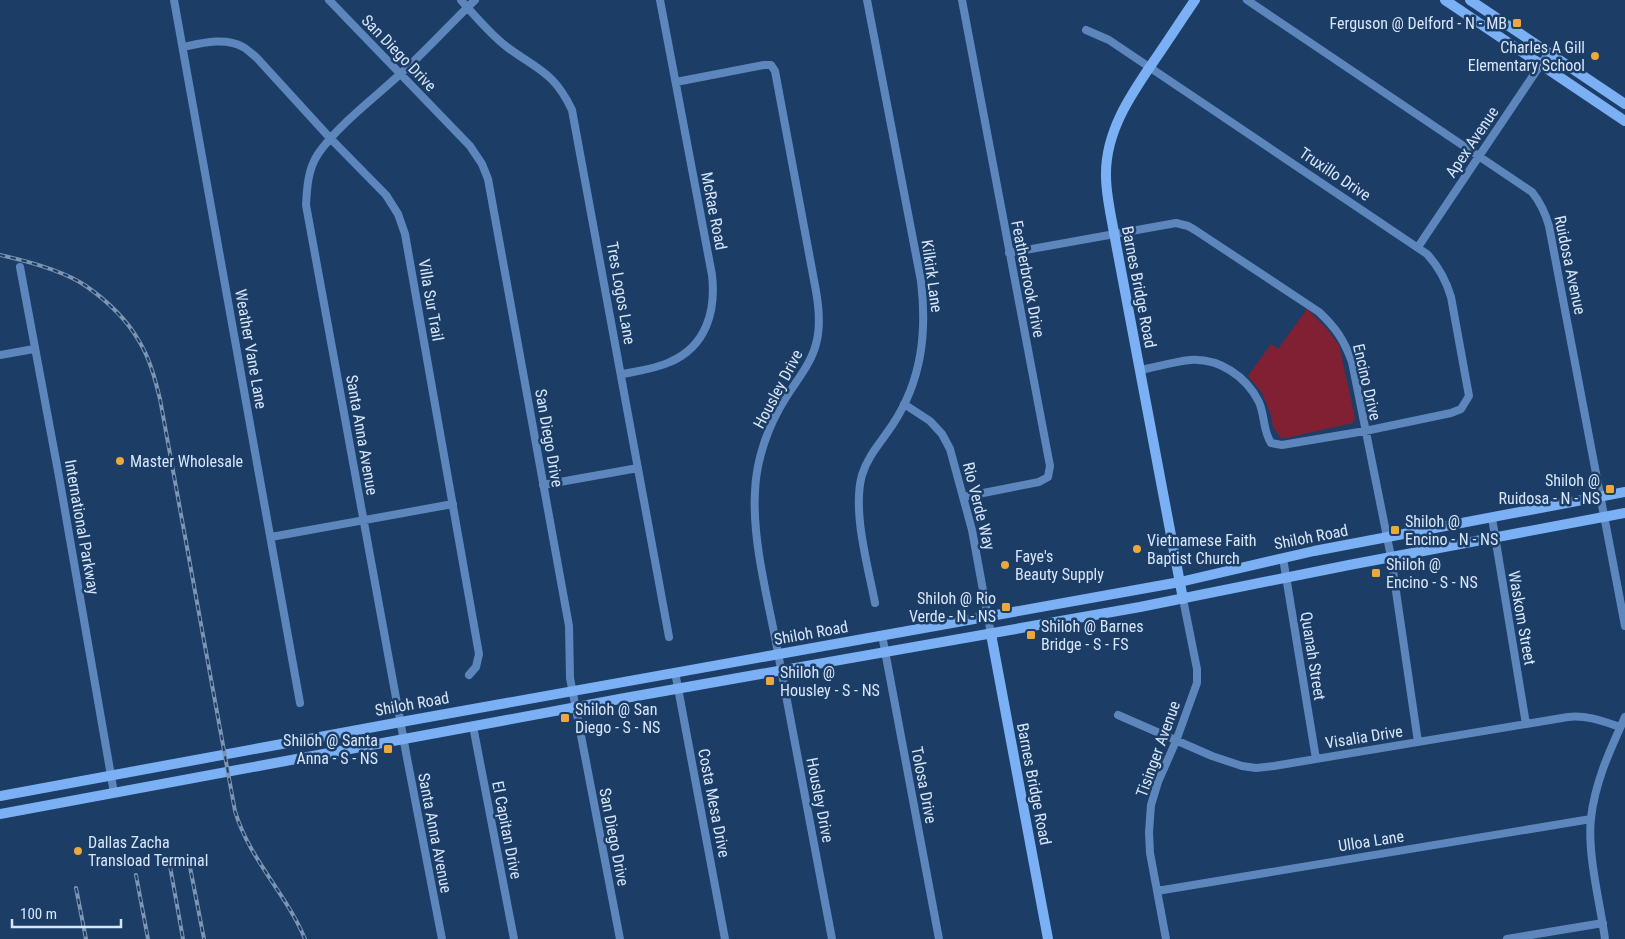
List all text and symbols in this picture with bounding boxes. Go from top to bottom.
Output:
street label: San Diego Drive [358,11,440,95]
place label: Ferguson @ Delford - N - MB [1329,14,1507,33]
marker: Ferguson @ Delford - N - MB [1511,17,1523,29]
place label: Charles A Gill Elementary School [1468,38,1585,75]
marker: Charles A Gill Elementary School [1589,50,1601,62]
street label: Apex Avenue [1441,103,1503,181]
street label: Truxillo Drive [1296,143,1374,205]
street label: McRae Road [697,170,731,252]
street label: Ruidosa Avenue [1550,214,1590,316]
street label: Featherbrook Drive [1007,219,1049,339]
street label: Barnes Bridge Road [1118,224,1160,350]
street label: Kilkirk Lane [917,238,947,314]
street label: Tres Logos Lane [603,240,639,346]
street label: Villa Sur Trail [414,258,448,342]
street label: Weather Vane Lane [231,288,271,410]
street label: Encino Drive [1349,342,1385,422]
street label: Housley Drive [749,346,807,432]
street label: Santa Anna Avenue [342,373,382,497]
street label: San Diego Drive [531,388,567,488]
place label: Master Wholesale [130,452,243,471]
marker: Master Wholesale [114,455,126,467]
street label: International Parkway [61,458,103,596]
street label: Rio Verde Way [959,460,999,552]
place label: Shiloh @ Ruidosa - N - NS [1498,471,1600,508]
marker: Shiloh @ Ruidosa - N - NS [1604,483,1616,495]
place label: Shiloh @ Encino - N - NS [1405,512,1498,549]
street label: Shiloh Road [1272,521,1350,553]
marker: Shiloh @ Encino - N - NS [1389,524,1401,536]
place label: Vietnamese Faith Baptist Church [1147,531,1257,568]
marker: Vietnamese Faith Baptist Church [1131,543,1143,555]
place label: Faye's Beauty Supply [1015,547,1104,584]
place label: Shiloh @ Encino - S - NS [1386,555,1478,592]
marker: Faye's Beauty Supply [999,559,1011,571]
marker: Shiloh @ Encino - S - NS [1370,567,1382,579]
street label: Waskom Street [1504,569,1540,667]
place label: Shiloh @ Rio Verde - N - NS [909,589,996,626]
marker: Shiloh @ Rio Verde - N - NS [1000,601,1012,613]
street label: Quanah Street [1297,610,1329,702]
street label: Shiloh Road [772,617,850,649]
place label: Shiloh @ Barnes Bridge - S - FS [1041,617,1144,654]
marker: Shiloh @ Barnes Bridge - S - FS [1025,629,1037,641]
place label: Shiloh @ Housley - S - NS [780,663,880,700]
marker: Shiloh @ Housley - S - NS [764,675,776,687]
street label: Shiloh Road [373,688,451,720]
street label: Tisinger Avenue [1132,698,1184,800]
place label: Shiloh @ San Diego - S - NS [575,700,660,737]
marker: Shiloh @ San Diego - S - NS [559,712,571,724]
street label: Barnes Bridge Road [1013,721,1055,847]
street label: Visalia Drive [1324,722,1404,752]
place label: Shiloh @ Santa Anna - S - NS [283,731,378,768]
marker: Shiloh @ Santa Anna - S - NS [382,743,394,755]
street label: Tolosa Drive [907,745,941,825]
street label: Costa Mesa Drive [694,747,734,859]
street label: Housley Drive [802,756,838,844]
street label: Santa Anna Avenue [414,771,456,895]
street label: El Capitan Drive [488,779,526,881]
street label: San Diego Drive [595,786,633,888]
street label: Ulloa Lane [1337,826,1405,856]
place label: Dallas Zacha Transload Terminal [88,833,208,870]
marker: Dallas Zacha Transload Terminal [72,845,84,857]
scale bar [12,896,121,928]
text: 100 m [20,905,57,923]

